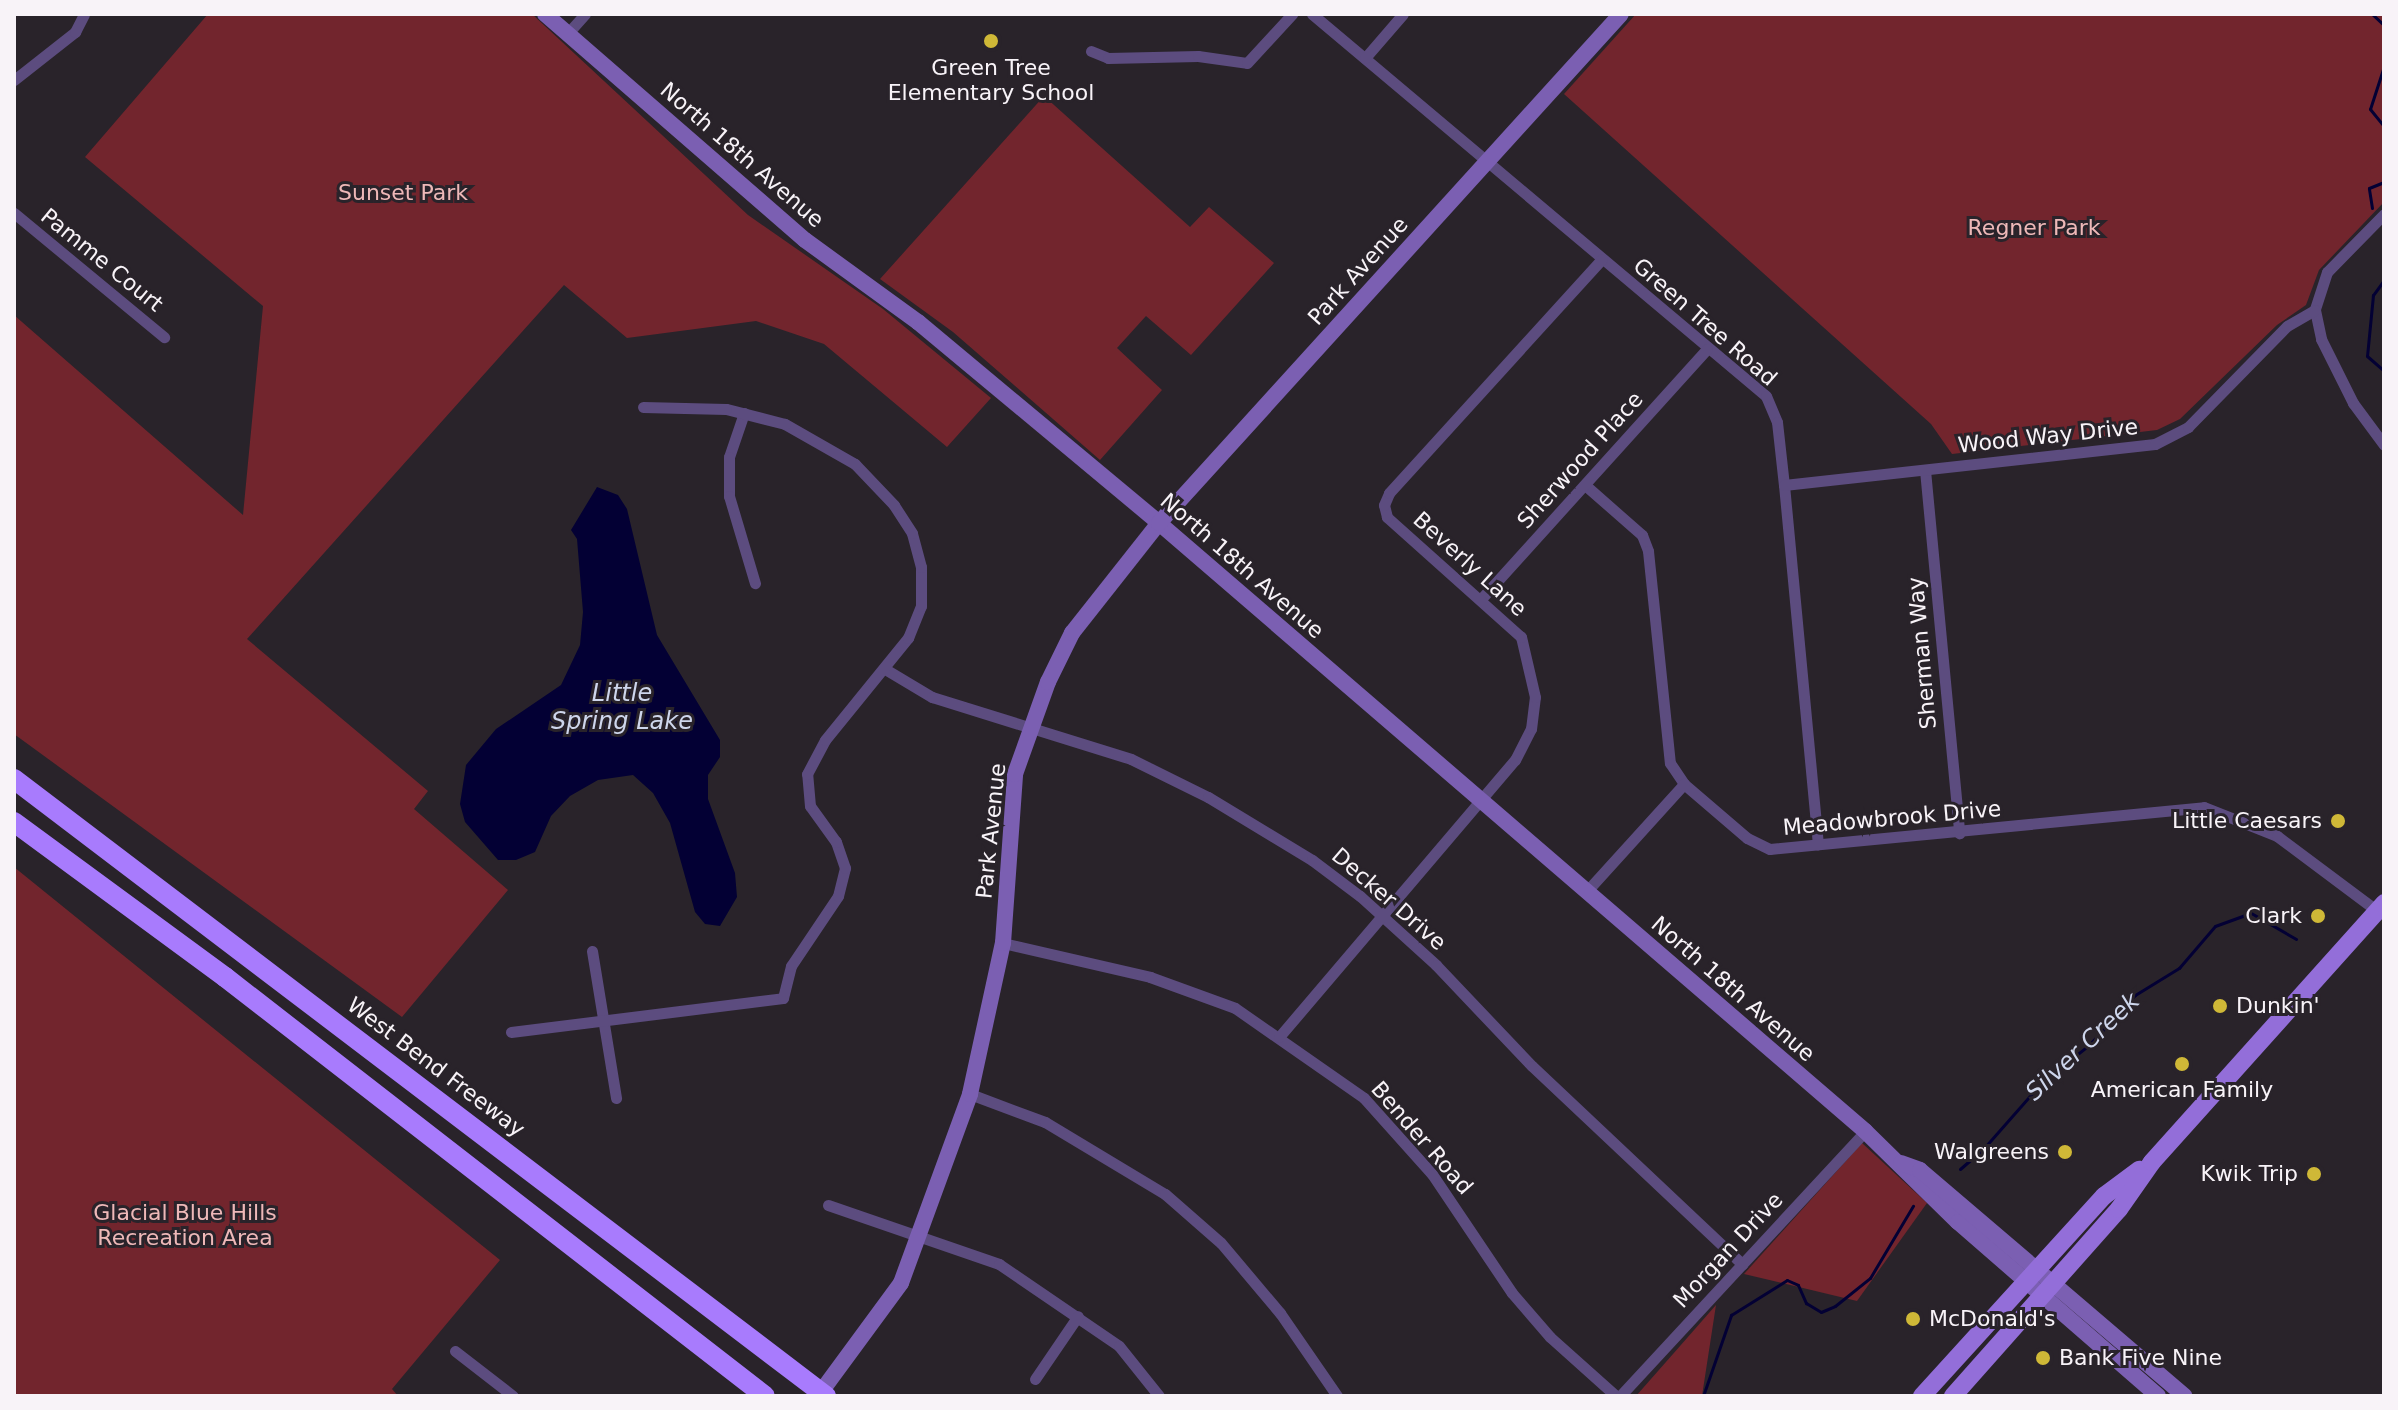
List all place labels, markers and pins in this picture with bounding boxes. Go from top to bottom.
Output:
marker: Green Tree Elementary School [982,32,1000,50]
place label: Green Tree Elementary School [888,54,1094,106]
place label: Little Caesars [2172,808,2322,834]
marker: Little Caesars [2329,812,2347,830]
place label: Clark [2245,903,2302,929]
marker: Clark [2309,907,2327,925]
place label: Dunkin' [2236,993,2320,1019]
marker: Dunkin' [2211,997,2229,1015]
marker: American Family [2173,1055,2191,1073]
place label: American Family [2091,1077,2273,1103]
place label: Walgreens [1934,1139,2049,1165]
marker: Walgreens [2056,1143,2074,1161]
place label: Kwik Trip [2200,1161,2298,1187]
marker: Kwik Trip [2305,1165,2323,1183]
place label: McDonald's [1929,1306,2055,1332]
marker: McDonald's [1904,1310,1922,1328]
place label: Bank Five Nine [2059,1345,2222,1371]
marker: Bank Five Nine [2034,1349,2052,1367]

